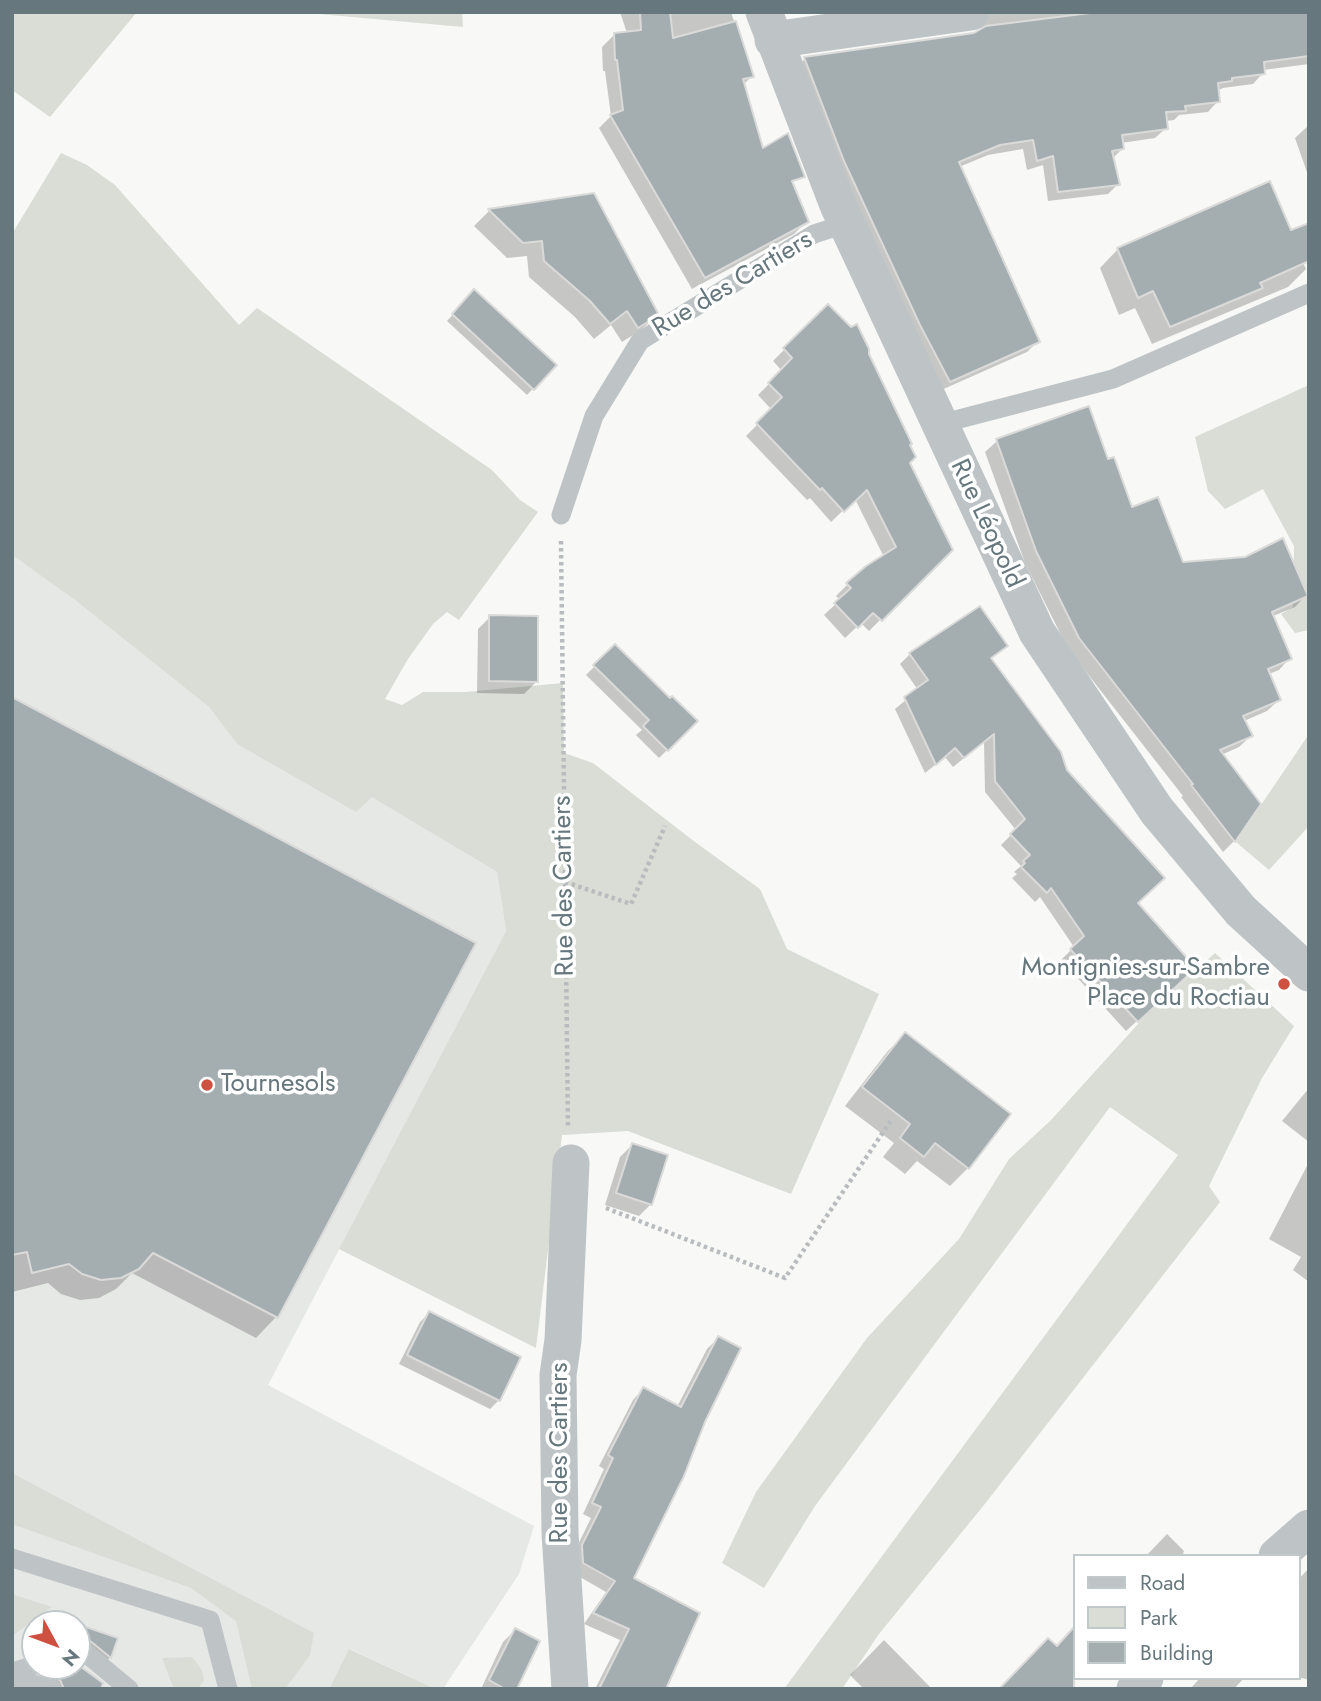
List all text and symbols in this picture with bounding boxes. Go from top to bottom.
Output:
street label: Rue des Cartiers [647,225,819,345]
street label: Rue Léopold [943,455,1029,593]
street label: Rue des Cartiers [548,795,582,977]
place label: Montignies-sur-Sambre Place du Roctiau [1021,953,1270,1014]
marker: Montignies-sur-Sambre Place du Roctiau [1276,976,1292,992]
place label: Tournesols [221,1069,335,1101]
marker: Tournesols [199,1077,215,1093]
street label: Rue des Cartiers [545,1363,577,1543]
legend [1072,1554,1300,1680]
text: Road [1140,1568,1185,1598]
text: Park [1140,1603,1177,1633]
north arrow [21,1610,91,1680]
text: Building [1140,1638,1213,1668]
text: N [56,1643,86,1672]

